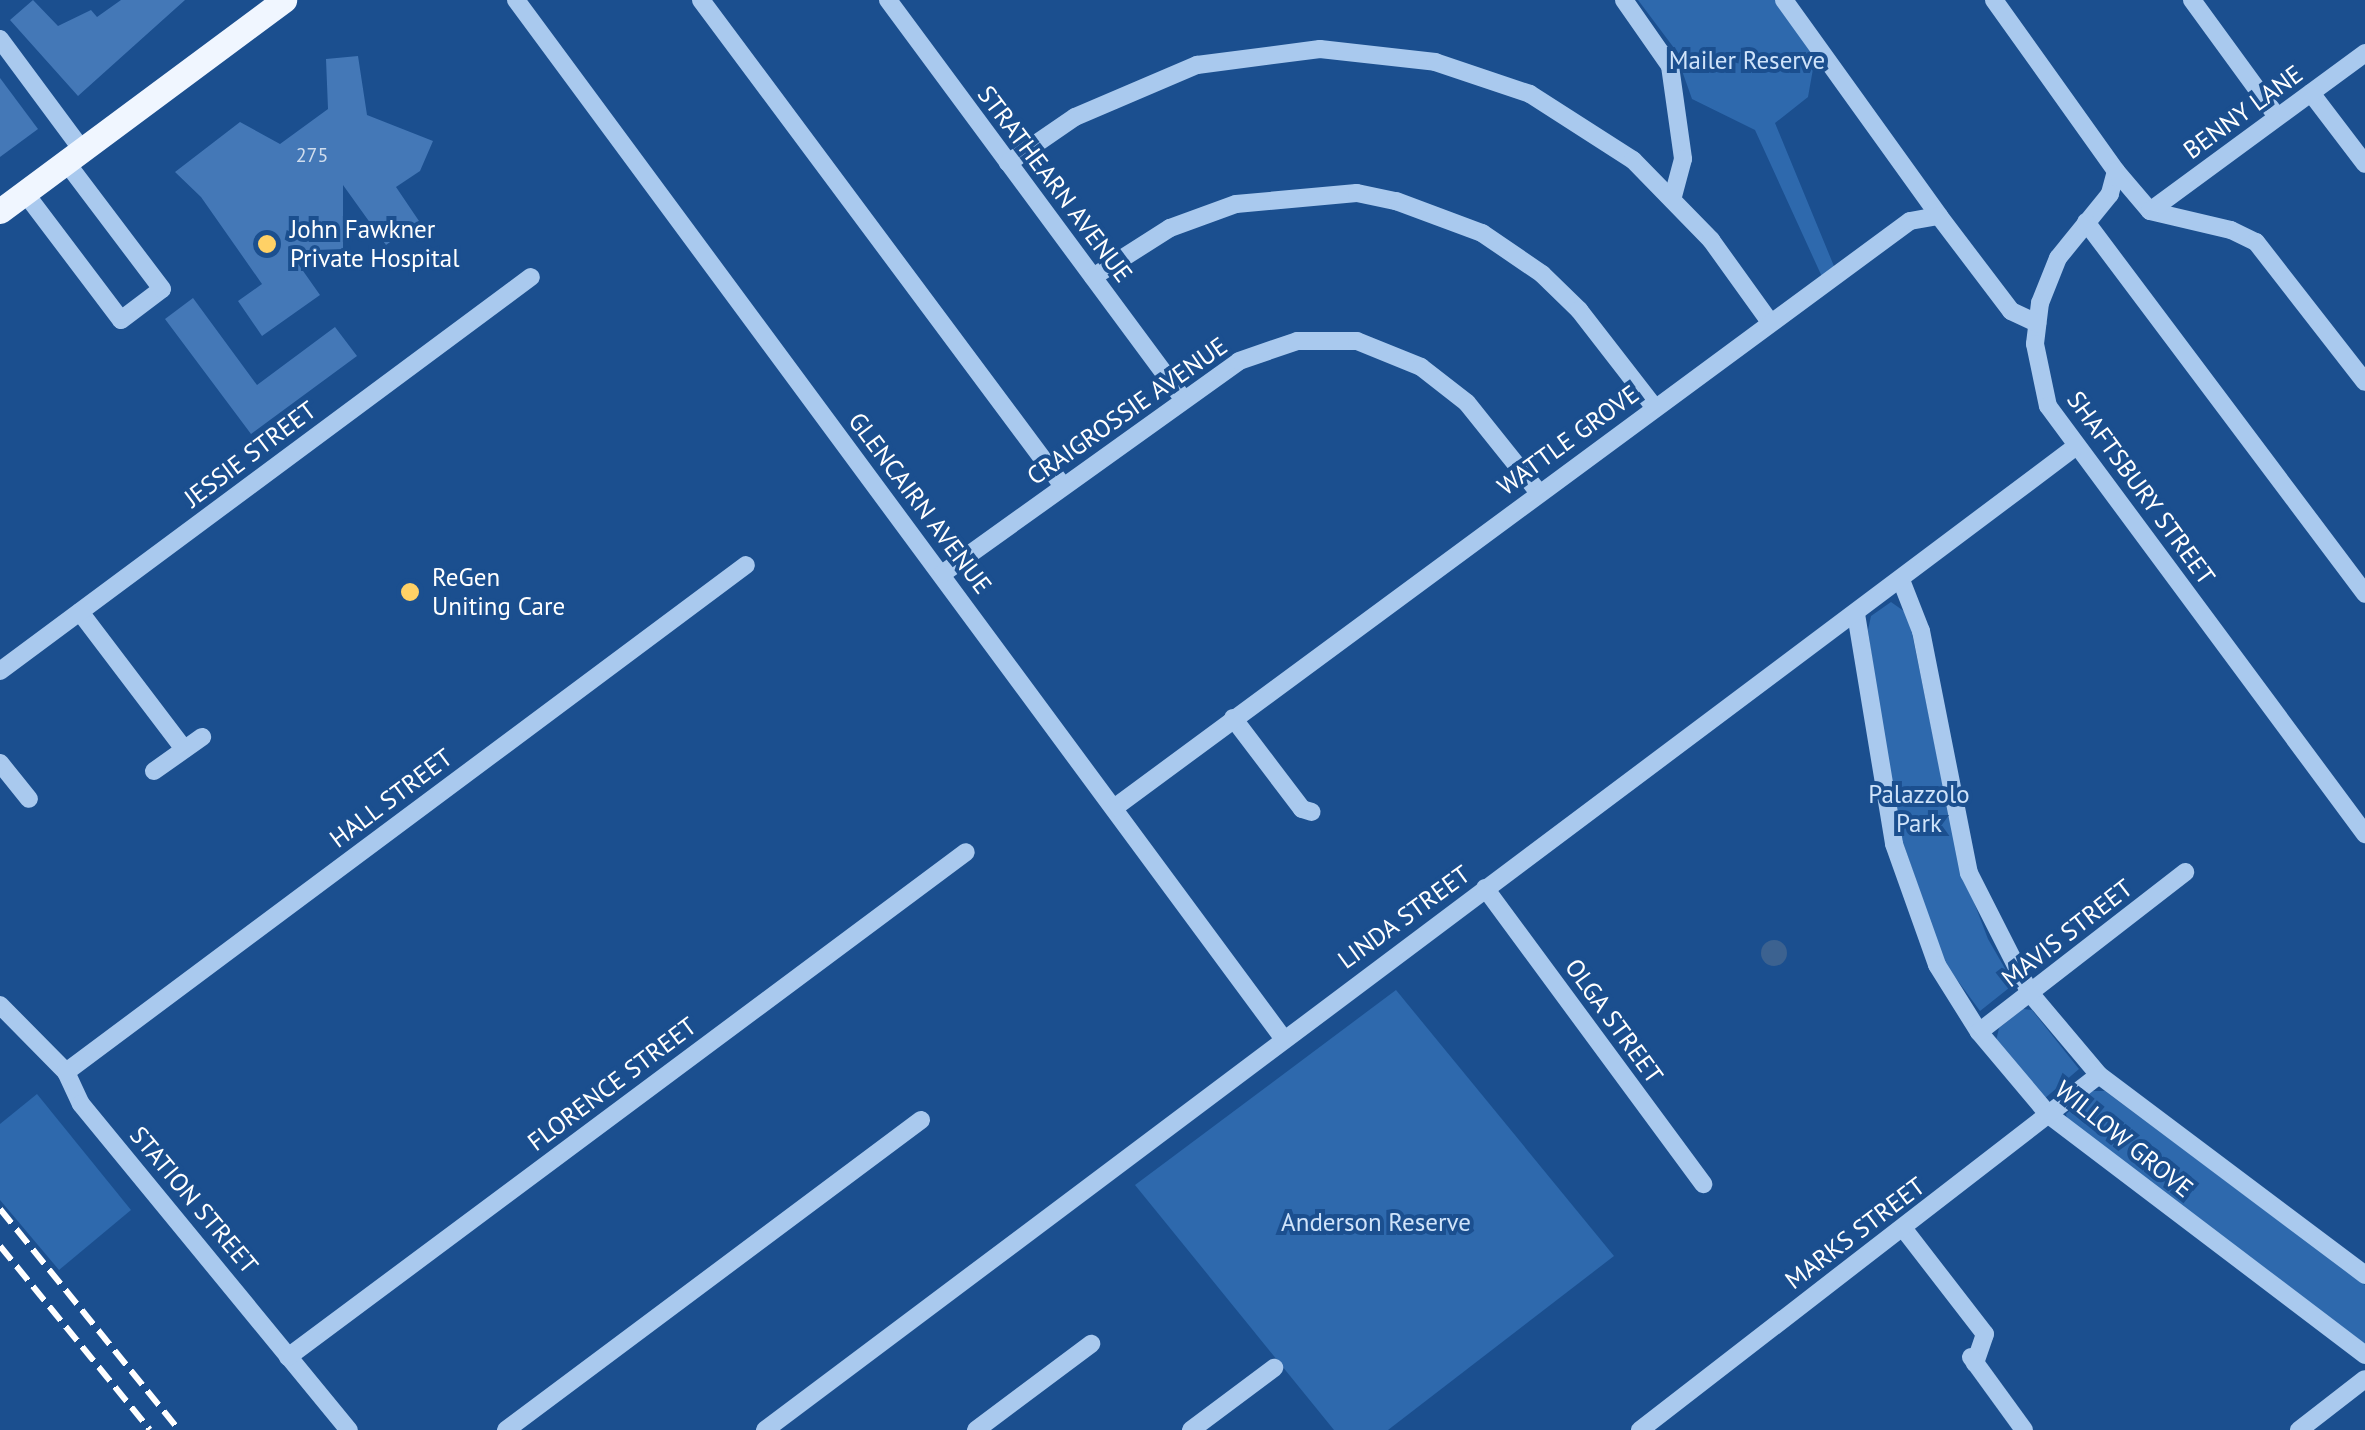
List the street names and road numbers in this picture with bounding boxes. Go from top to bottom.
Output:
street label: BENNY LANE [2177,59,2309,165]
street label: STRATHEARN AVENUE [971,80,1139,288]
street label: CRAIGROSSIE AVENUE [1021,330,1233,492]
street label: WATTLE GROVE [1491,379,1645,501]
street label: SHAFTSBURY STREET [2061,385,2221,591]
street label: JESSIE STREET [178,395,322,513]
street label: GLENCAIRN AVENUE [842,406,998,600]
street label: HALL STREET [323,742,459,854]
street label: LINDA STREET [1332,859,1476,975]
street label: MAVIS STREET [1996,873,2138,993]
street label: OLGA STREET [1558,952,1670,1090]
street label: FLORENCE STREET [522,1011,702,1157]
street label: WILLOW GROVE [2049,1074,2199,1204]
street label: STATION STREET [124,1120,264,1280]
street label: MARKS STREET [1779,1171,1931,1295]

